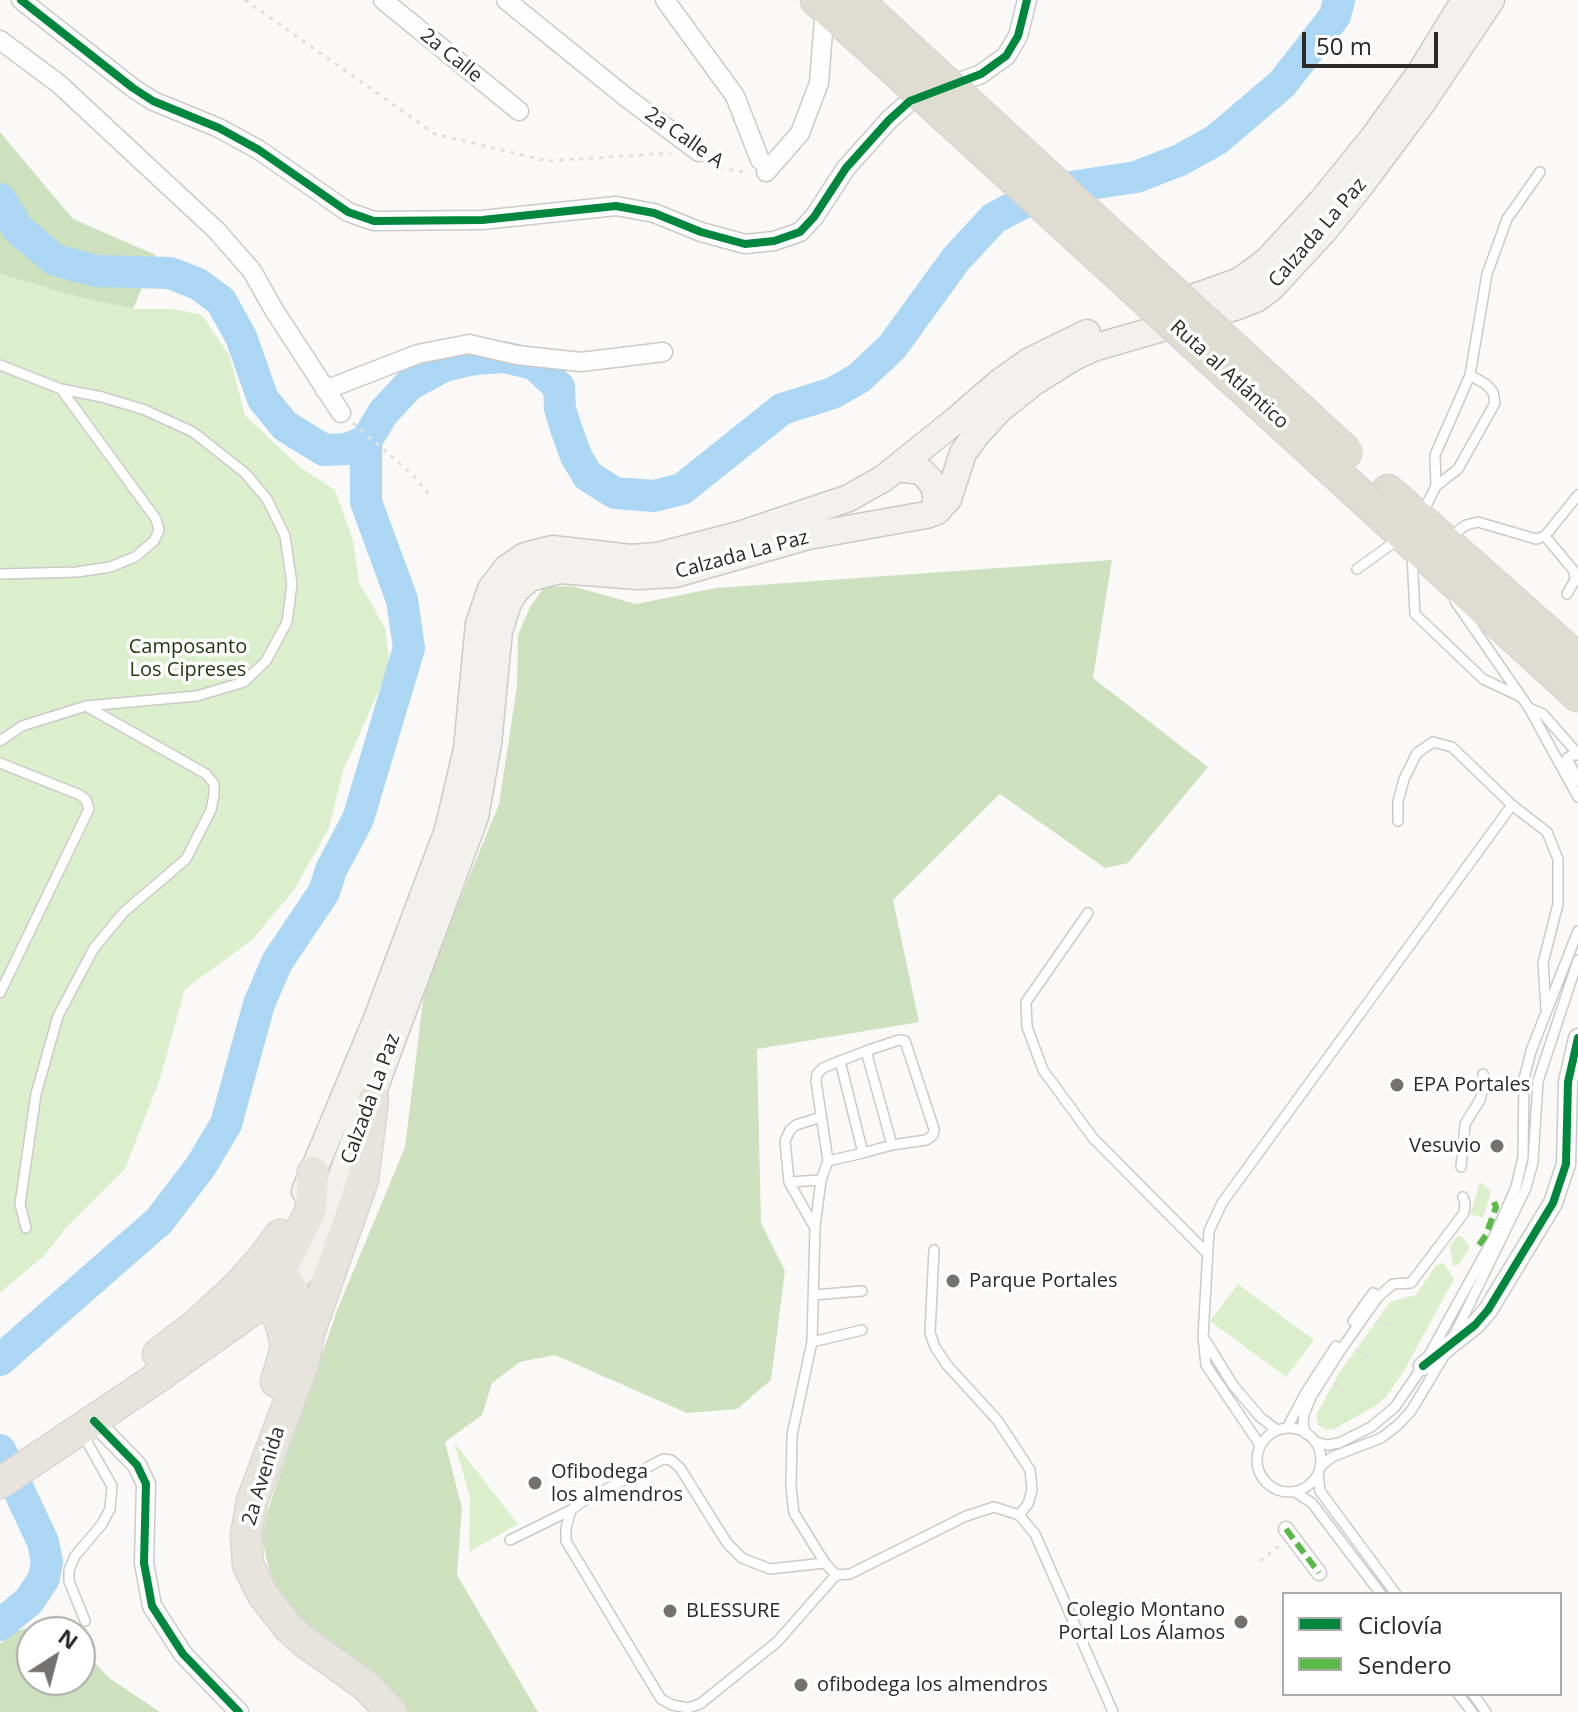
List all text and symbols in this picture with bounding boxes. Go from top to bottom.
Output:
scale bar [1306,16,1442,66]
street label: 2a Calle [415,24,487,88]
text: 50 m [1316,29,1372,62]
street label: 2a Calle A [640,102,728,174]
street label: Calzada La Paz [1264,173,1372,293]
street label: Ruta al Atlántico [1165,315,1293,435]
street label: Calzada La Paz [673,526,811,584]
park label: Camposanto Los Cipreses [129,635,247,682]
street label: Calzada La Paz [336,1030,406,1168]
place label: EPA Portales [1413,1073,1530,1097]
marker: EPA Portales [1388,1076,1406,1094]
place label: Vesuvio [1409,1134,1481,1158]
marker: Vesuvio [1488,1137,1506,1155]
place label: Parque Portales [969,1269,1118,1293]
marker: Parque Portales [944,1272,962,1290]
street label: 2a Avenida [238,1424,290,1528]
place label: Ofibodega los almendros [551,1460,683,1507]
marker: Ofibodega los almendros [526,1474,544,1492]
legend [1282,1592,1562,1696]
place label: Colegio Montano Portal Los Álamos [1058,1598,1225,1645]
place label: BLESSURE [686,1599,780,1623]
marker: BLESSURE [661,1602,679,1620]
text: Ciclovía [1358,1608,1443,1641]
marker: Colegio Montano Portal Los Álamos [1232,1613,1250,1631]
north arrow [16,1616,96,1696]
text: N [53,1621,85,1656]
text: Sendero [1358,1648,1452,1681]
place label: ofibodega los almendros [817,1673,1048,1697]
marker: ofibodega los almendros [792,1676,810,1694]

